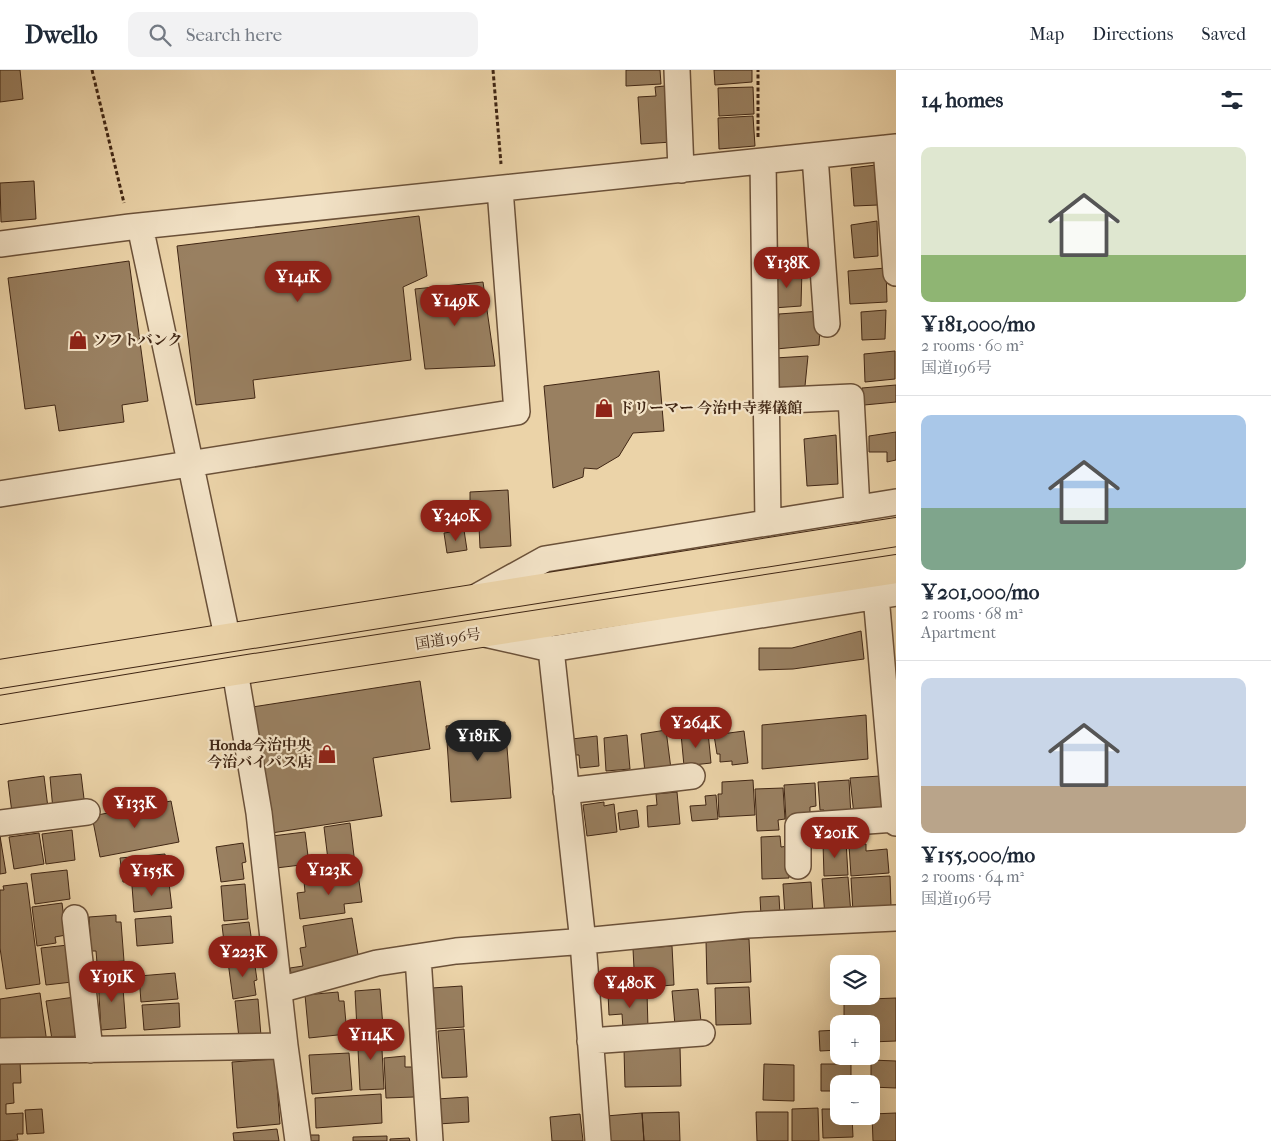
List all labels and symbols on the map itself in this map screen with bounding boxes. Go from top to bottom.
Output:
pin: ¥138K [752,246,822,289]
pin: ¥141K [263,260,333,303]
pin: ¥149K [420,284,490,327]
shop icon: ソフトバンク [67,329,89,351]
place label: ソフトバンク [93,331,182,349]
shop icon: ドリーマー 今治中寺葬儀館 [593,397,615,419]
place label: ドリーマー 今治中寺葬儀館 [619,399,802,417]
pin: ¥340K [421,500,491,542]
street label: 国道196号 [414,625,482,653]
pin: ¥264K [661,706,731,749]
pin: ¥181K [443,720,513,762]
place label: Honda今治中央 今治バイパス店 [207,736,312,771]
shop icon: Honda今治中央 今治バイパス店 [316,743,338,765]
pin: ¥133K [100,786,170,829]
pin: ¥201K [800,816,870,859]
pin: ¥155K [117,854,187,897]
pin: ¥123K [294,854,364,896]
pin: ¥223K [208,936,278,978]
pin: ¥191K [77,960,147,1003]
pin: ¥480K [595,966,665,1009]
pin: ¥114K [336,1018,406,1061]

